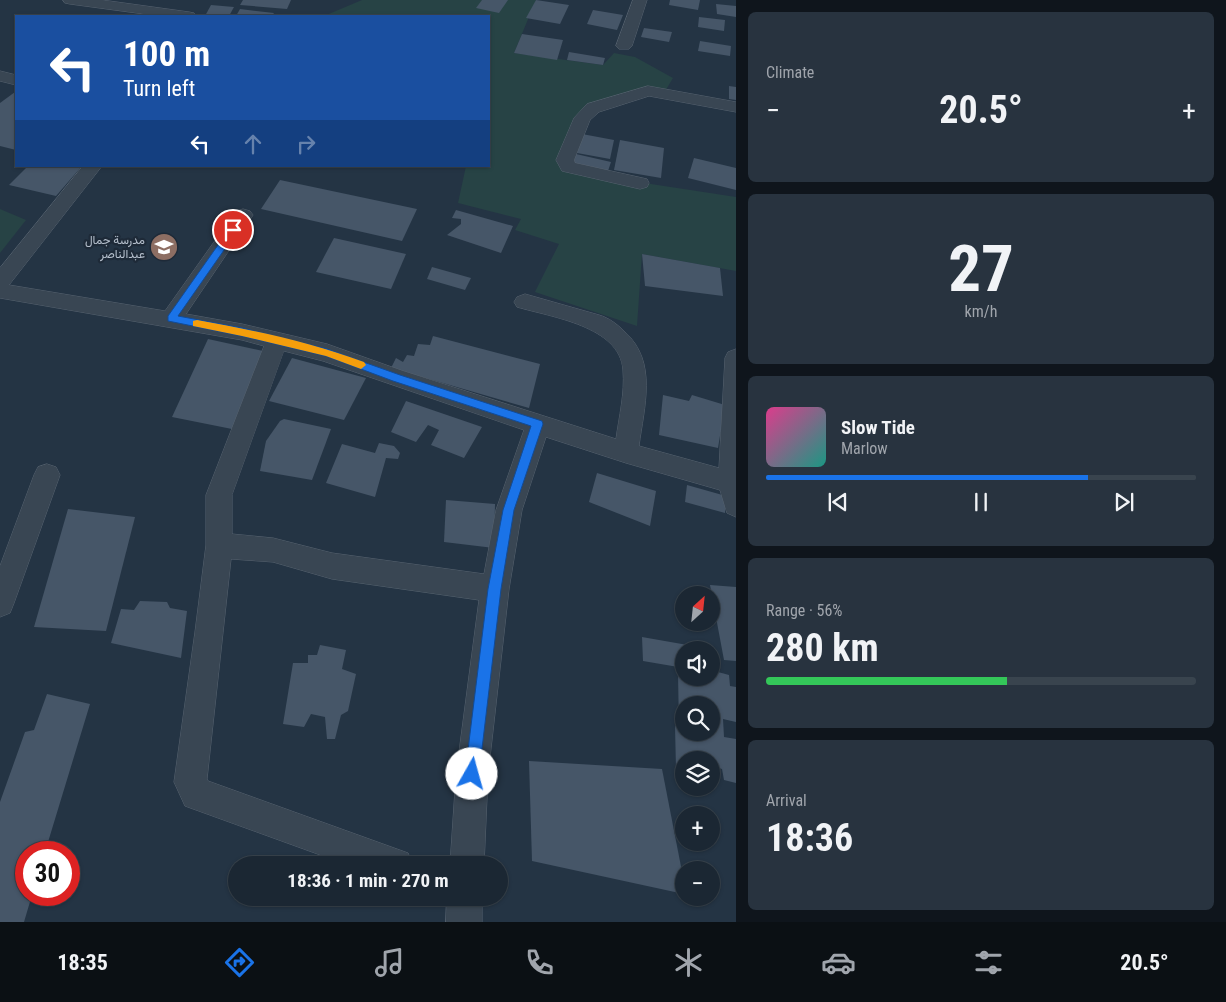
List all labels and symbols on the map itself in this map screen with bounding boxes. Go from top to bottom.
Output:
pin [212,209,254,251]
school or university icon: مدرسة جمال عبدالناصر [149,232,179,262]
place label: مدرسة جمال عبدالناصر [85,233,145,262]
north arrow [675,586,720,631]
position arrow [445,747,497,799]
speed limit sign: 30 [15,841,80,906]

